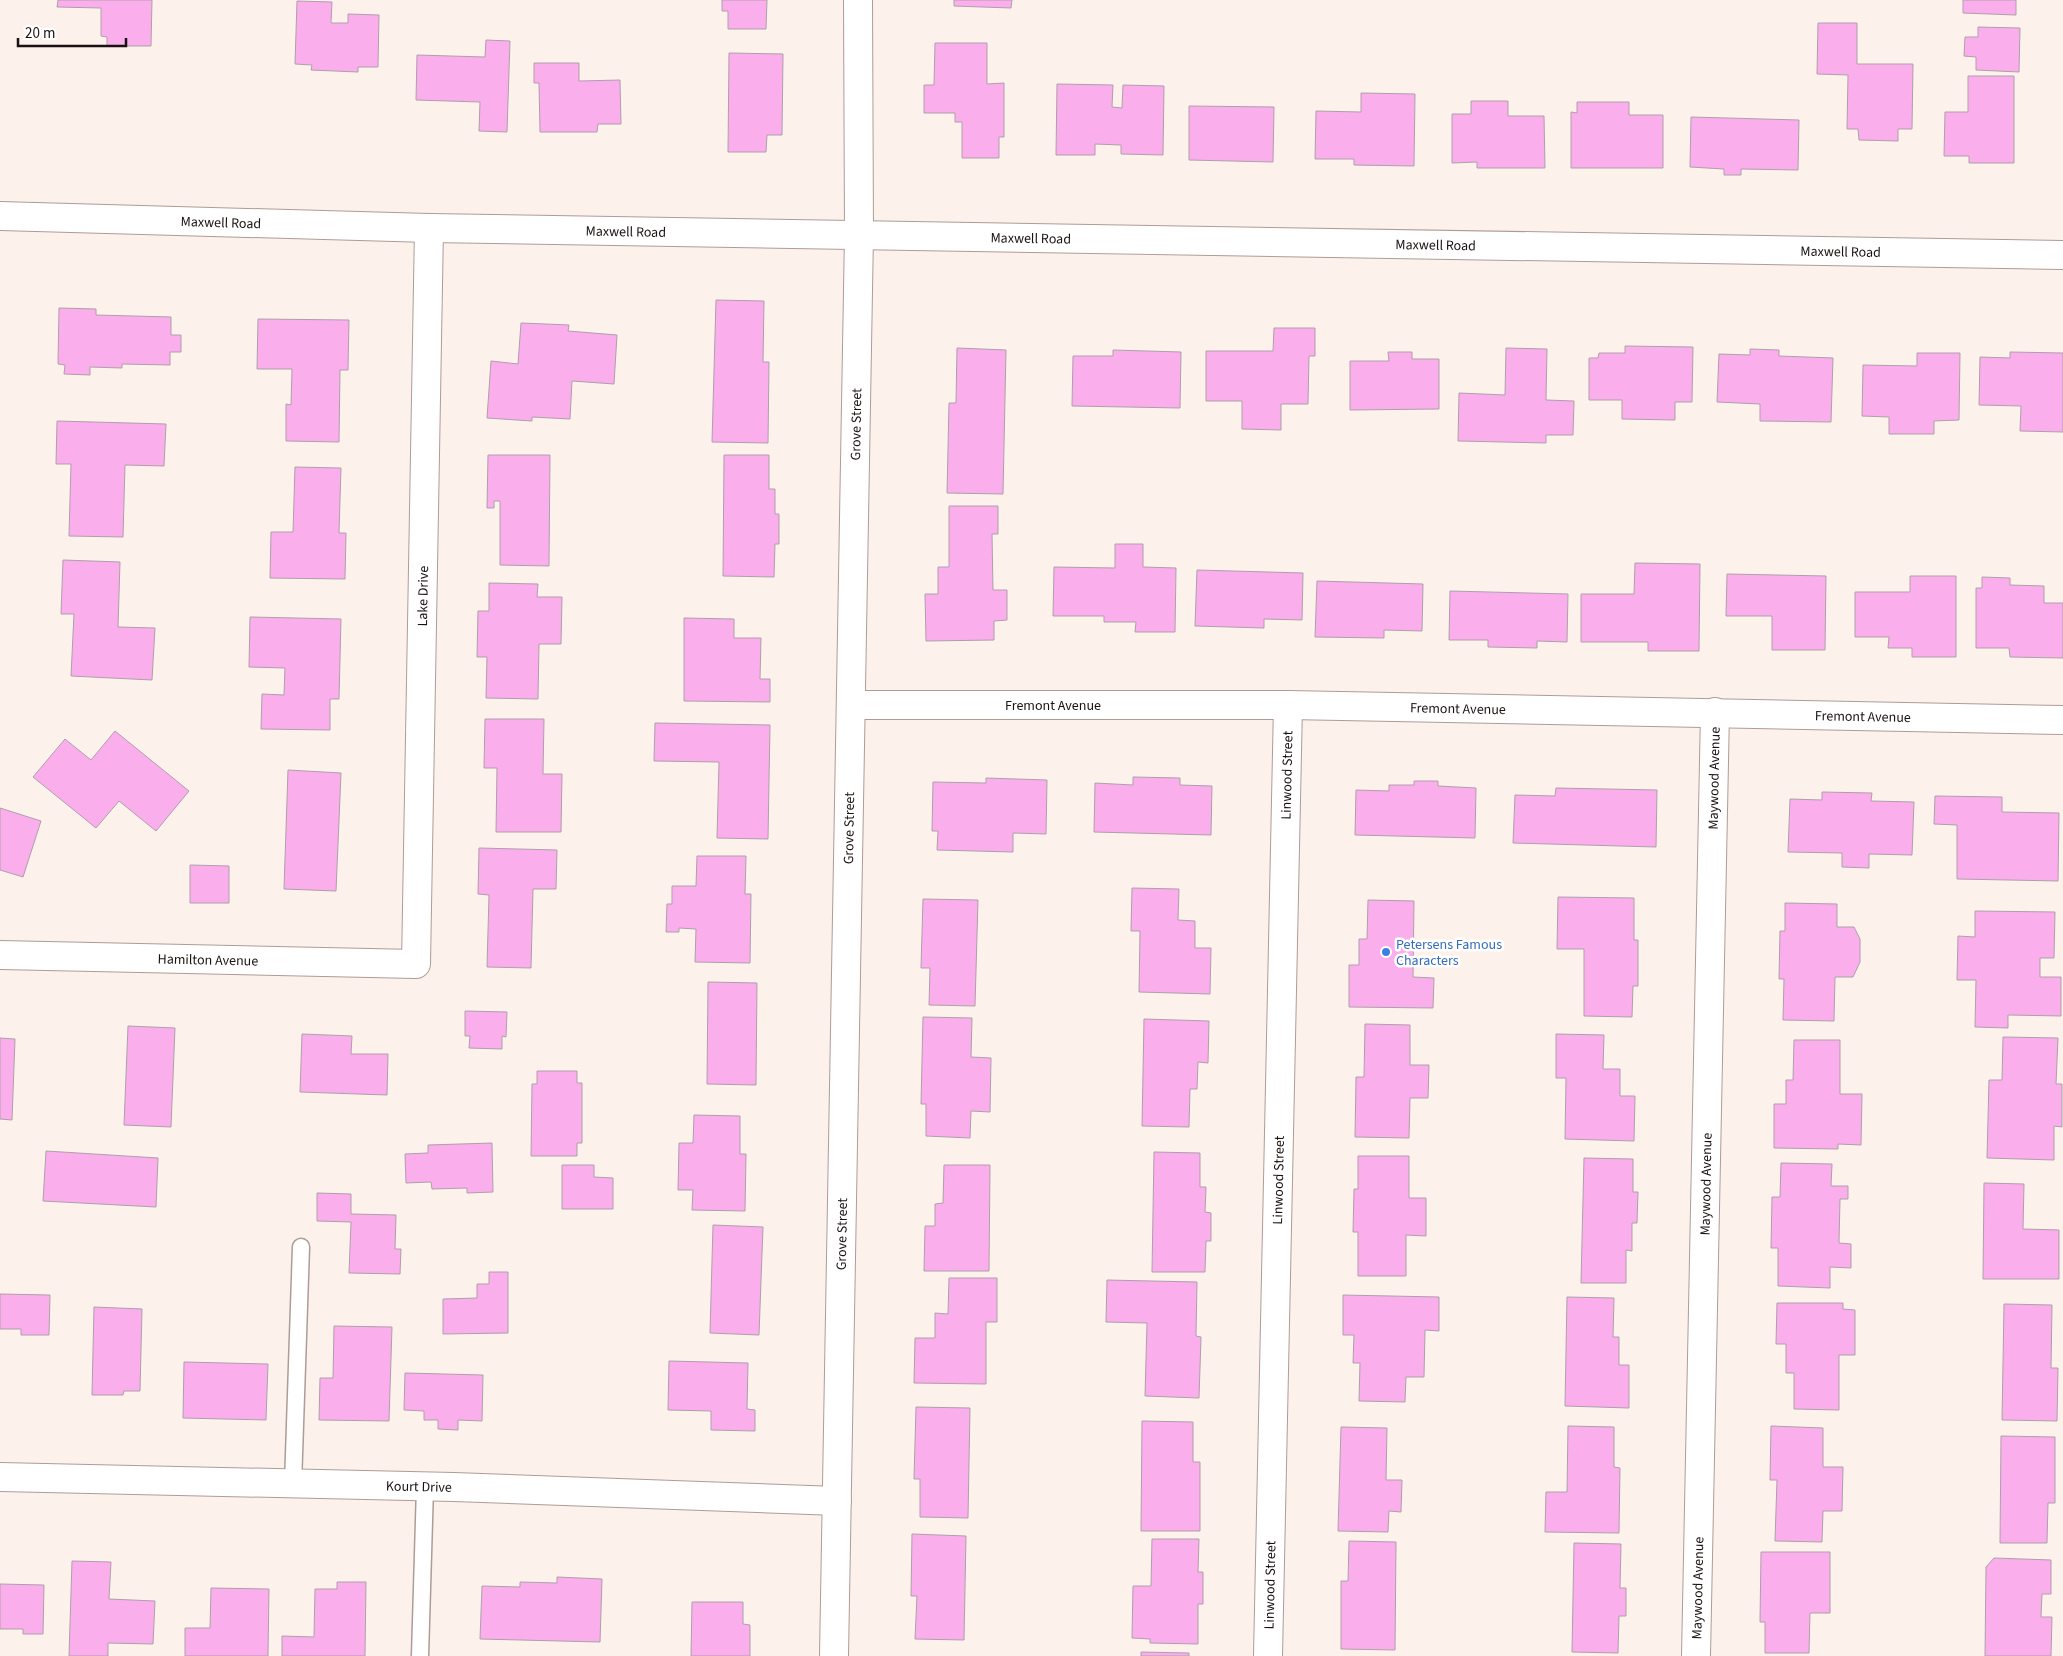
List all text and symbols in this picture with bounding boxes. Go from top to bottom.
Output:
scale bar [18,15,125,47]
text: 20 m [25,23,55,44]
street label: Maxwell Road [180,212,261,234]
street label: Maxwell Road [585,222,666,243]
street label: Maxwell Road [990,228,1071,250]
street label: Maxwell Road [1395,235,1476,256]
street label: Maxwell Road [1800,242,1881,263]
street label: Grove Street [846,388,867,461]
street label: Lake Drive [413,566,434,627]
street label: Fremont Avenue [1005,696,1101,716]
street label: Fremont Avenue [1410,698,1506,720]
street label: Fremont Avenue [1815,706,1911,728]
street label: Maywood Avenue [1704,727,1726,830]
street label: Linwood Street [1277,730,1298,820]
street label: Grove Street [839,792,860,864]
place label: Petersens Famous Characters [1396,935,1502,971]
marker: Petersens Famous Characters [1380,946,1392,958]
street label: Hamilton Avenue [157,949,259,972]
street label: Maywood Avenue [1695,1132,1718,1236]
street label: Linwood Street [1268,1135,1290,1225]
street label: Grove Street [832,1198,853,1270]
street label: Kourt Drive [386,1477,452,1498]
street label: Maywood Avenue [1687,1536,1709,1640]
street label: Linwood Street [1260,1540,1281,1630]

